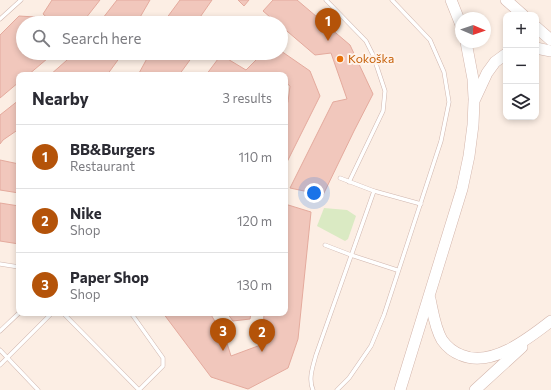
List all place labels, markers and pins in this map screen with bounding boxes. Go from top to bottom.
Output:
pin: 1 [315,8,341,41]
place label: Kokoška [348,51,394,65]
marker: Kokoška [335,54,345,64]
pin: 3 [210,318,236,351]
pin: 2 [249,319,275,352]

